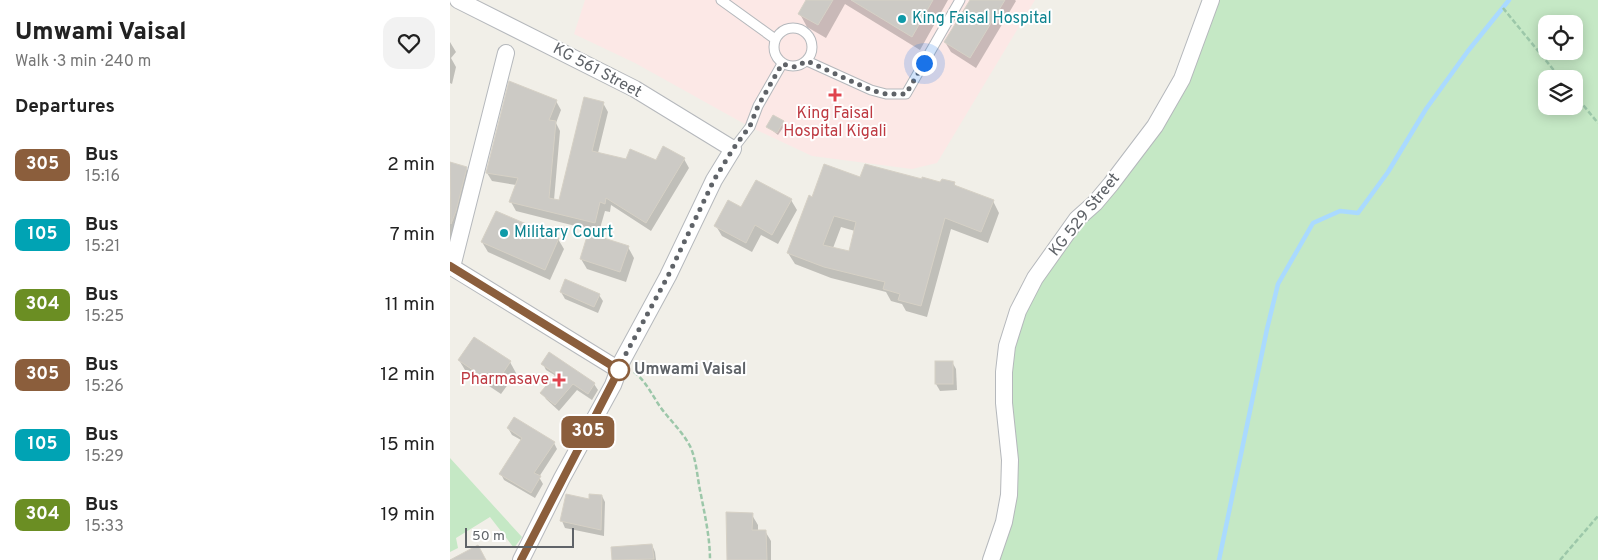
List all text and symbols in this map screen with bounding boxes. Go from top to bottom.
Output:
place label: King Faisal Hospital [912,9,1052,29]
marker: King Faisal Hospital [896,13,908,25]
map controls [1538,15,1583,115]
button: locate [1538,15,1583,60]
button: heart [383,17,435,69]
text: Umwami Vaisal [15,18,187,48]
street label: KG 561 Street [549,39,645,103]
your location [912,51,937,76]
text: Walk · 3 min · 240 m [15,52,151,72]
button: layers [1538,70,1583,115]
marker: King Faisal Hospital Kigali [828,88,842,102]
text: Departures [15,95,115,119]
place label: King Faisal Hospital Kigali [783,104,887,142]
text: Bus [85,143,119,167]
text: 305 [26,153,59,176]
text: 2 min [387,153,435,177]
text: 15:16 [85,167,120,187]
street label: KG 529 Street [1045,169,1125,261]
text: Bus [85,213,119,237]
text: 105 [27,223,58,246]
text: 7 min [390,223,435,247]
place label: Military Court [514,223,613,243]
marker: Military Court [498,227,510,239]
text: 15:21 [85,237,120,257]
text: Bus [85,283,119,307]
text: 304 [26,293,59,316]
text: 11 min [385,293,435,317]
text: 15:25 [85,307,124,327]
text: Bus [85,353,119,377]
marker: Umwami Vaisal [608,359,630,381]
place label: Umwami Vaisal [634,360,746,380]
text: 305 [26,363,59,386]
text: 12 min [380,363,435,387]
place label: Pharmasave [461,370,549,390]
marker: Pharmasave [553,374,565,386]
text: 15:26 [85,377,124,397]
line badge: 305 [559,416,617,448]
text: 305 [571,420,605,443]
text: Bus [85,423,119,447]
text: 105 [27,433,58,456]
text: 15 min [380,433,435,457]
text: 15:29 [85,447,124,467]
text: Bus [85,493,119,517]
text: 304 [26,503,59,526]
text: 19 min [380,503,435,527]
text: 15:33 [85,517,124,537]
scale bar [465,525,574,548]
text: 50 m [472,528,505,545]

